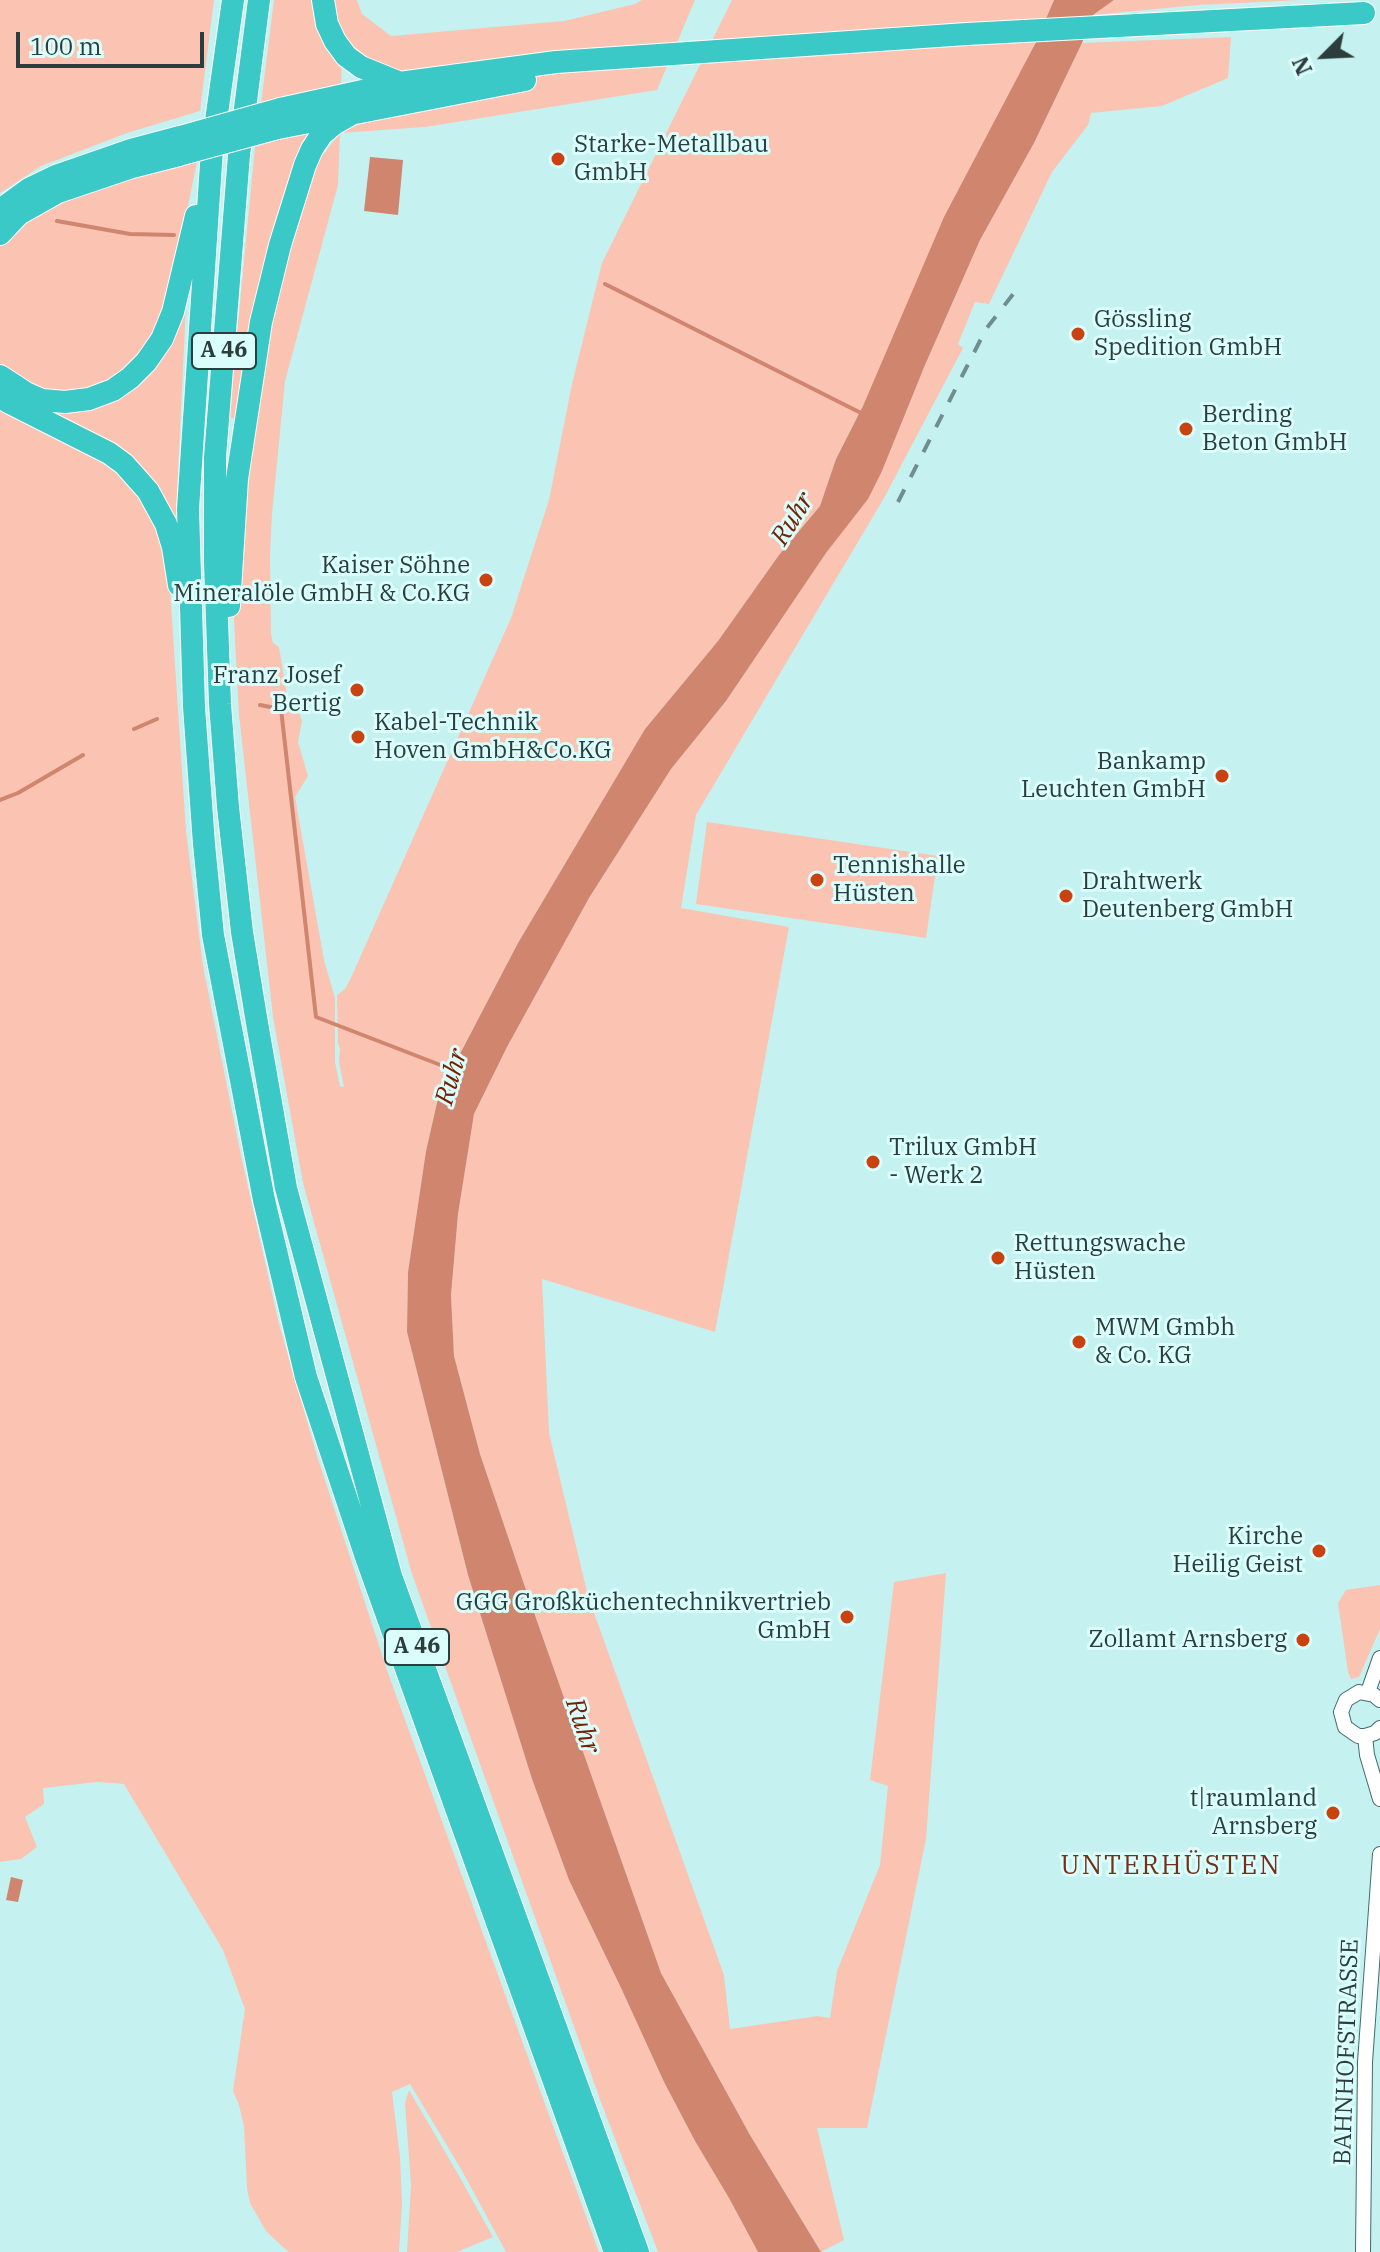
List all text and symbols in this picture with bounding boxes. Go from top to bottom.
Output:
scale bar [20,16,208,66]
north arrow [1284,16,1364,96]
text: 100 m [30,30,102,62]
text: N [1285,52,1318,80]
place label: Starke-Metallbau GmbH [574,131,769,187]
marker: Starke-Metallbau GmbH [549,150,567,168]
place label: Gössling Spedition GmbH [1094,306,1282,362]
marker: Gössling Spedition GmbH [1069,325,1087,343]
road number: A 46 [192,333,256,369]
place label: Berding Beton GmbH [1202,401,1347,457]
marker: Berding Beton GmbH [1177,420,1195,438]
water label: Ruhr [765,487,821,551]
place label: Kaiser Söhne Mineralöle GmbH & Co.KG [173,552,470,608]
marker: Kaiser Söhne Mineralöle GmbH & Co.KG [477,571,495,589]
place label: Franz Josef Bertig [213,662,341,718]
marker: Franz Josef Bertig [348,681,366,699]
place label: Kabel-Technik Hoven GmbH&Co.KG [374,709,612,765]
marker: Kabel-Technik Hoven GmbH&Co.KG [349,728,367,746]
place label: Bankamp Leuchten GmbH [1021,748,1206,804]
marker: Bankamp Leuchten GmbH [1213,767,1231,785]
place label: Tennishalle Hüsten [833,852,966,908]
place label: Drahtwerk Deutenberg GmbH [1082,868,1293,924]
marker: Tennishalle Hüsten [808,871,826,889]
marker: Drahtwerk Deutenberg GmbH [1057,887,1075,905]
water label: Ruhr [429,1046,475,1108]
place label: Trilux GmbH - Werk 2 [889,1134,1037,1190]
marker: Trilux GmbH - Werk 2 [864,1153,882,1171]
place label: Rettungswache Hüsten [1014,1230,1186,1286]
marker: Rettungswache Hüsten [989,1249,1007,1267]
place label: MWM Gmbh & Co. KG [1095,1314,1235,1370]
marker: MWM Gmbh & Co. KG [1070,1333,1088,1351]
place label: Kirche Heilig Geist [1173,1523,1303,1579]
marker: Kirche Heilig Geist [1310,1542,1328,1560]
place label: GGG Großküchentechnikvertrieb GmbH [456,1589,831,1645]
marker: GGG Großküchentechnikvertrieb GmbH [838,1608,856,1626]
place label: Zollamt Arnsberg [1089,1626,1287,1654]
road number: A 46 [385,1629,449,1665]
marker: Zollamt Arnsberg [1294,1631,1312,1649]
water label: Ruhr [558,1694,606,1758]
place label: t|raumland Arnsberg [1190,1785,1317,1841]
marker: t|raumland Arnsberg [1324,1804,1342,1822]
district label: UNTERHÜSTEN [1061,1850,1281,1882]
street label: BAHNHOFSTRASSE [1329,1938,1365,2166]

